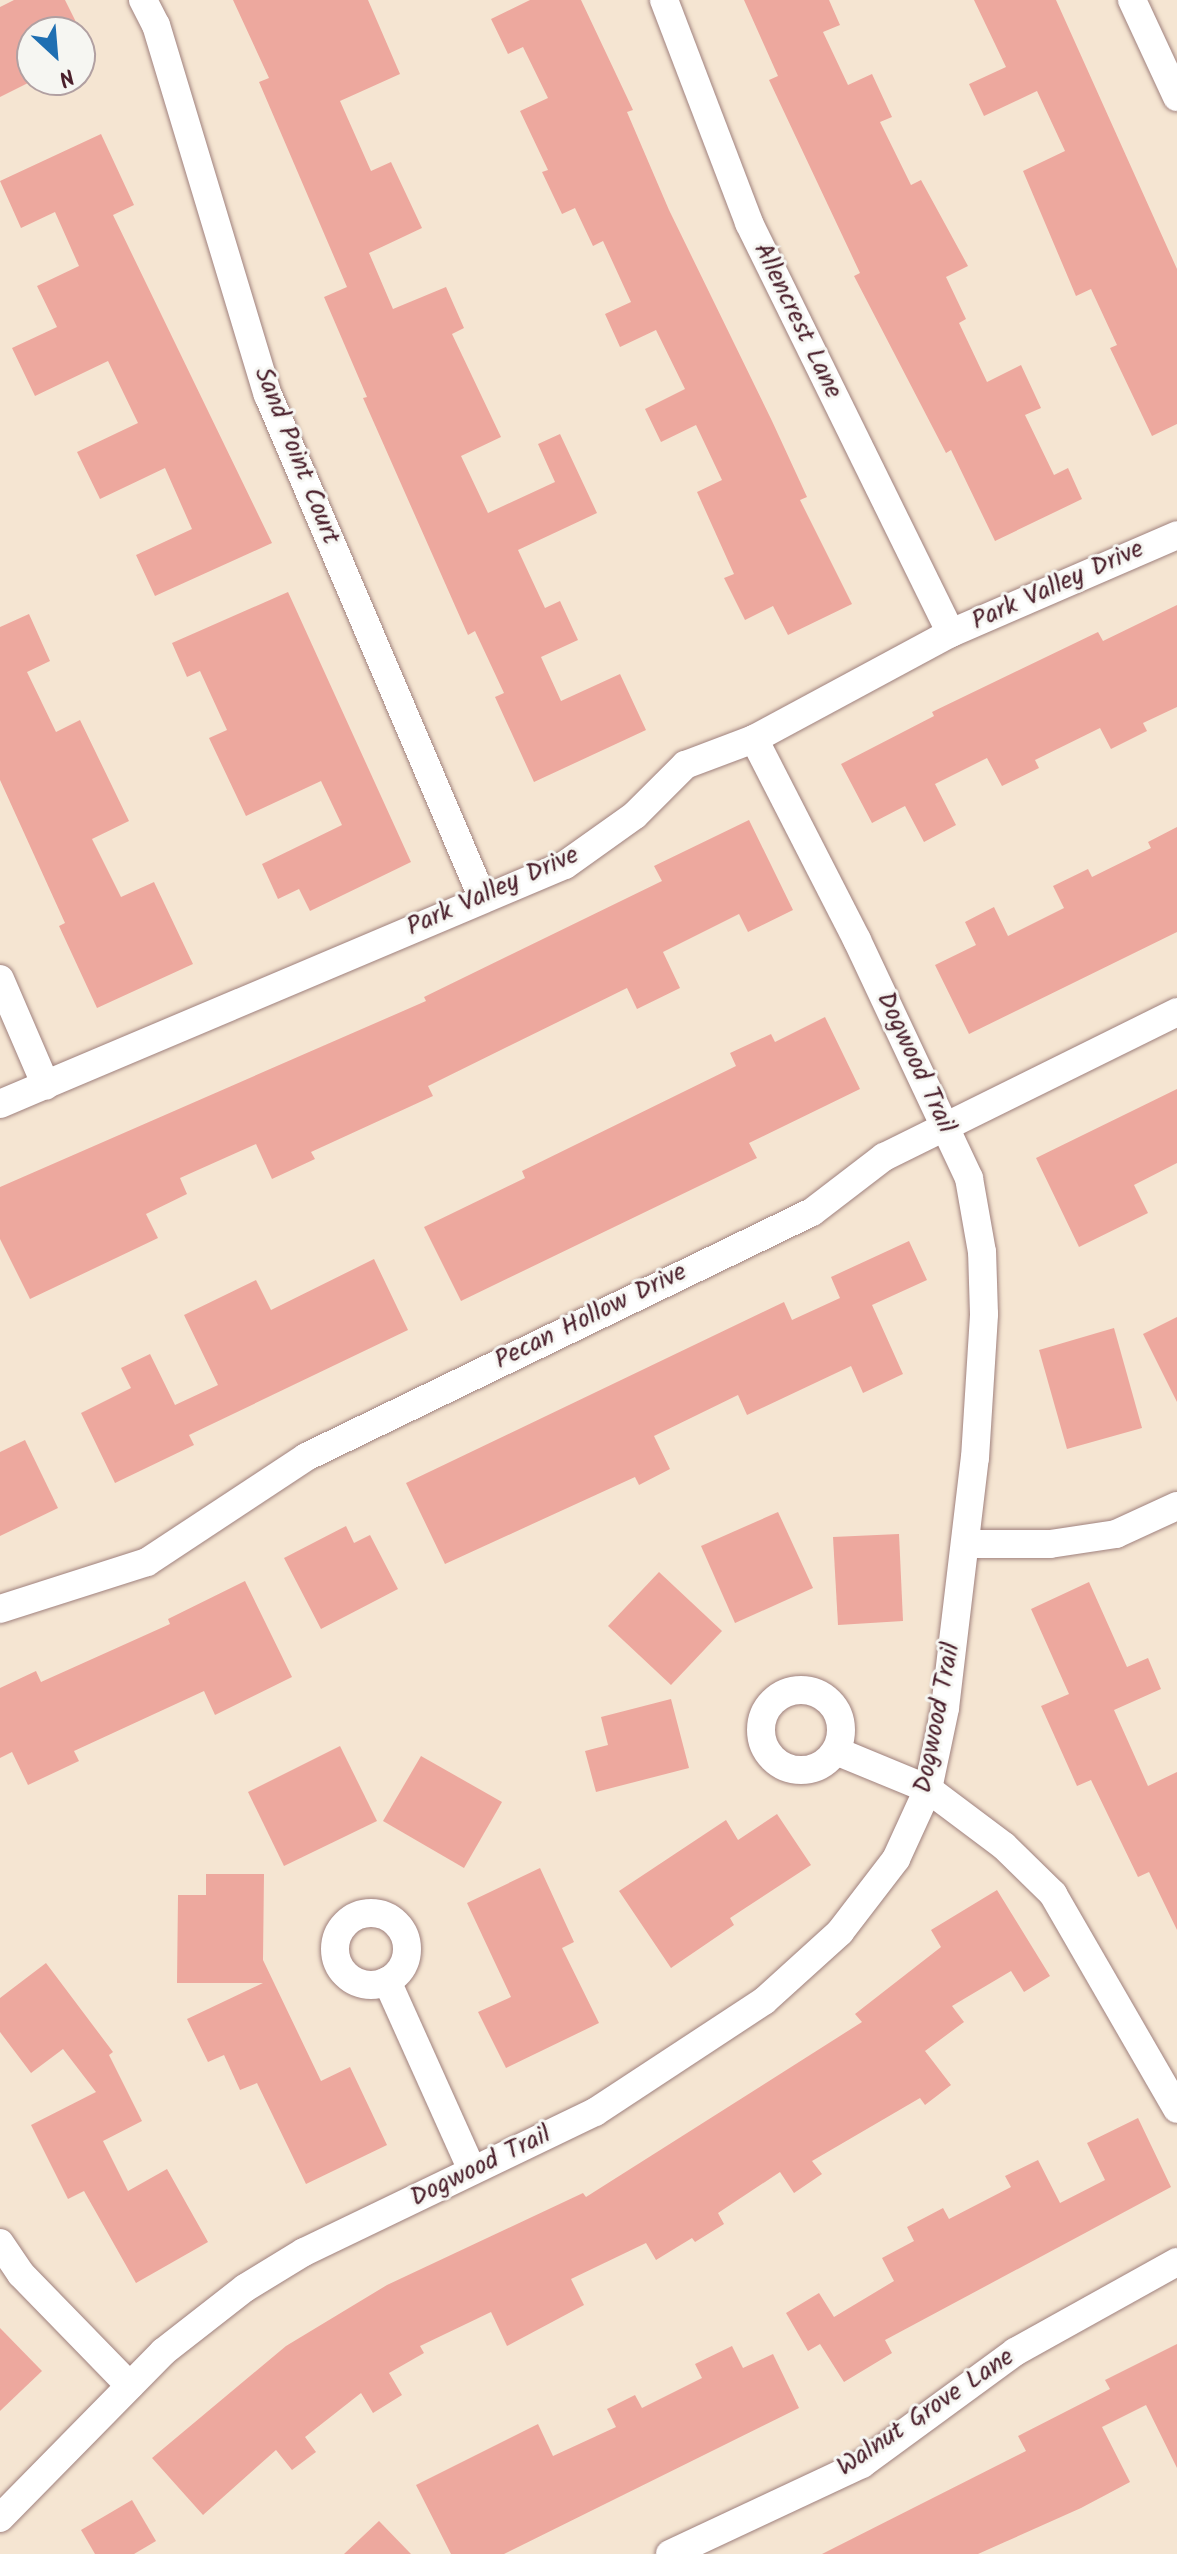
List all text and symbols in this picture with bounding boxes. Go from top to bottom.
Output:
north arrow [16,16,96,96]
text: N [52,57,80,95]
street label: Allencrest Lane [746,238,848,404]
street label: Sand Point Court [246,363,346,549]
street label: Park Valley Drive [967,534,1149,638]
street label: Park Valley Drive [402,840,584,944]
street label: Dogwood Trail [869,987,961,1139]
street label: Pecan Hollow Drive [490,1257,692,1377]
street label: Dogwood Trail [908,1640,968,1796]
street label: Dogwood Trail [406,2120,556,2214]
street label: Walnut Grove Lane [831,2342,1021,2484]

